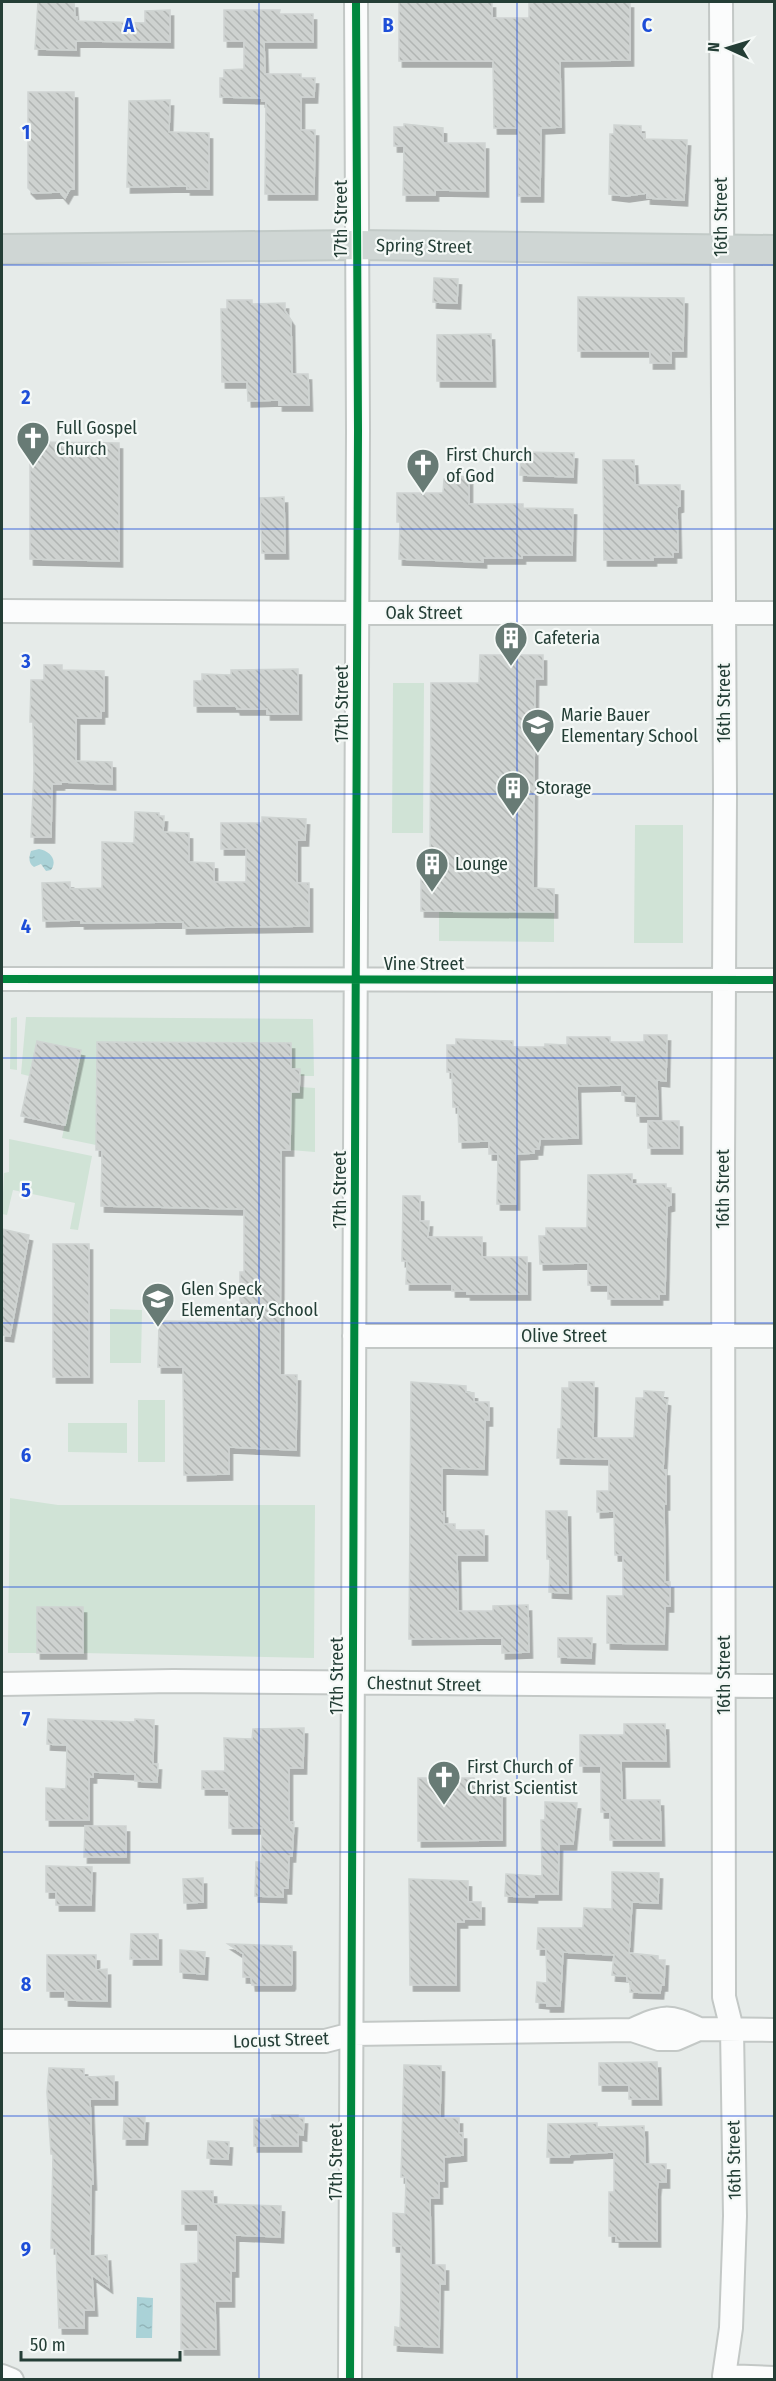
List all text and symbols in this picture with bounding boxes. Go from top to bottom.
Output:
text: A [123,13,136,37]
text: B [382,13,394,37]
text: C [642,13,653,37]
north arrow [698,18,758,78]
text: N [704,42,723,52]
text: 1 [22,120,30,144]
street label: 16th Street [710,177,732,257]
street label: 17th Street [330,180,352,258]
street label: Spring Street [376,234,472,258]
text: 2 [20,385,31,409]
place label: Full Gospel Church [56,417,137,460]
church icon: Full Gospel Church [15,420,51,467]
place label: First Church of God [446,444,533,487]
church icon: First Church of God [405,447,441,494]
street label: Oak Street [386,602,463,624]
building icon: Cafeteria [493,620,529,667]
place label: Cafeteria [534,627,600,649]
text: 3 [20,649,31,673]
street label: 16th Street [713,663,735,743]
street label: 17th Street [331,665,353,743]
place label: Marie Bauer Elementary School [561,704,698,747]
school or university icon: Marie Bauer Elementary School [520,707,556,754]
building icon: Storage [495,770,531,817]
place label: Storage [536,777,592,799]
building icon: Lounge [414,846,450,893]
place label: Lounge [455,853,508,875]
text: 4 [21,914,31,938]
street label: Vine Street [384,953,464,975]
street label: 16th Street [712,1149,734,1229]
street label: 17th Street [329,1151,351,1229]
text: 5 [21,1178,31,1202]
place label: Glen Speck Elementary School [181,1278,318,1321]
school or university icon: Glen Speck Elementary School [140,1281,176,1328]
street label: Olive Street [521,1325,607,1347]
text: 6 [21,1443,31,1467]
street label: 16th Street [713,1635,735,1715]
street label: 17th Street [326,1637,348,1715]
street label: Chestnut Street [367,1672,481,1696]
text: 7 [22,1707,31,1731]
place label: First Church of Christ Scientist [467,1756,578,1799]
church icon: First Church of Christ Scientist [426,1759,462,1806]
text: 8 [21,1972,32,1996]
street label: Locust Street [233,2027,330,2053]
street label: 16th Street [722,2120,746,2200]
street label: 17th Street [325,2123,347,2201]
text: 9 [21,2237,31,2261]
scale bar [21,2324,180,2362]
text: 50 m [30,2334,66,2356]

